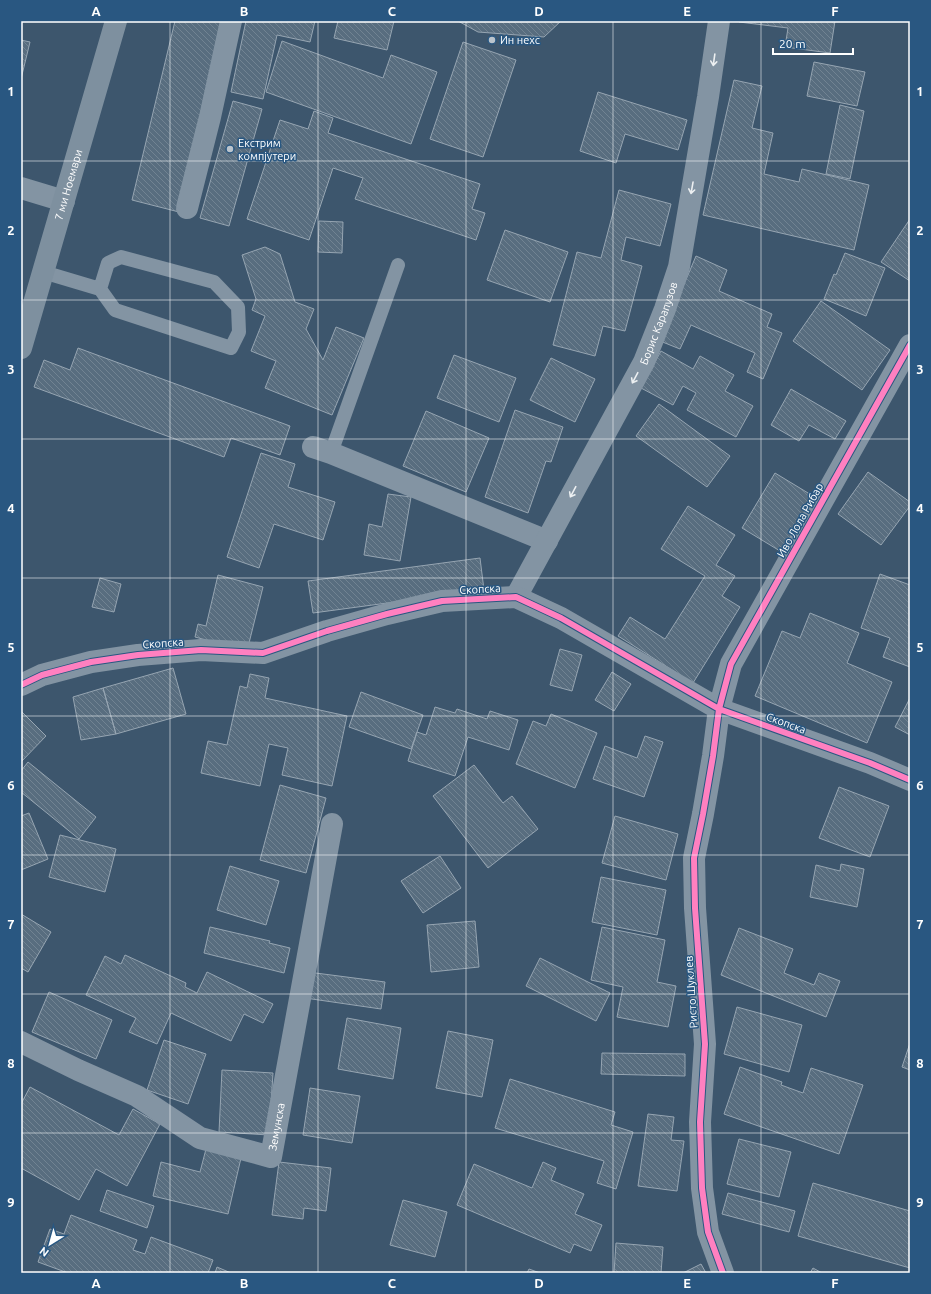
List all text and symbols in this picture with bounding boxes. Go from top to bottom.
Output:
text: A [91,4,101,18]
text: B [240,4,249,18]
text: C [388,4,397,18]
text: D [534,4,544,18]
text: E [683,4,691,18]
text: F [831,4,839,18]
scale bar [773,30,853,56]
place label: Ин нехс [500,34,540,46]
marker: Ин нехс [487,35,497,45]
text: 20 m [779,37,806,50]
one-way arrow [710,53,718,66]
text: 1 [7,84,15,98]
text: 1 [916,84,924,98]
place label: Екстрим компјутери [238,137,296,162]
marker: Екстрим компјутери [225,144,235,154]
street label: 7 ми Ноември [52,148,84,221]
one-way arrow [688,181,696,194]
text: 2 [7,223,15,237]
text: 2 [916,223,924,237]
street label: Борис Карапузов [638,280,680,366]
text: 3 [7,362,15,376]
text: 3 [916,362,924,376]
one-way arrow [630,372,638,384]
street label: Иво Лола Рибар [775,481,825,559]
one-way arrow [569,486,576,498]
text: 4 [7,501,15,515]
text: 4 [916,501,924,515]
street label: Скопска [459,582,501,596]
street label: Скопска [142,636,184,650]
text: 5 [7,640,15,654]
text: 5 [916,640,924,654]
street label: Скопска [765,710,807,736]
text: 6 [7,778,15,792]
text: 6 [916,778,924,792]
text: 7 [7,917,15,931]
text: 7 [916,917,924,931]
street label: Ристо Шуклев [682,955,700,1029]
text: 8 [7,1056,15,1070]
text: 8 [916,1056,924,1070]
street label: Земунска [266,1102,287,1152]
text: 9 [7,1195,15,1209]
text: 9 [916,1195,924,1209]
north arrow [30,1224,70,1264]
text: N [37,1245,51,1259]
text: A [91,1276,101,1290]
text: B [240,1276,249,1290]
text: C [388,1276,397,1290]
text: D [534,1276,544,1290]
text: E [683,1276,691,1290]
text: F [831,1276,839,1290]

